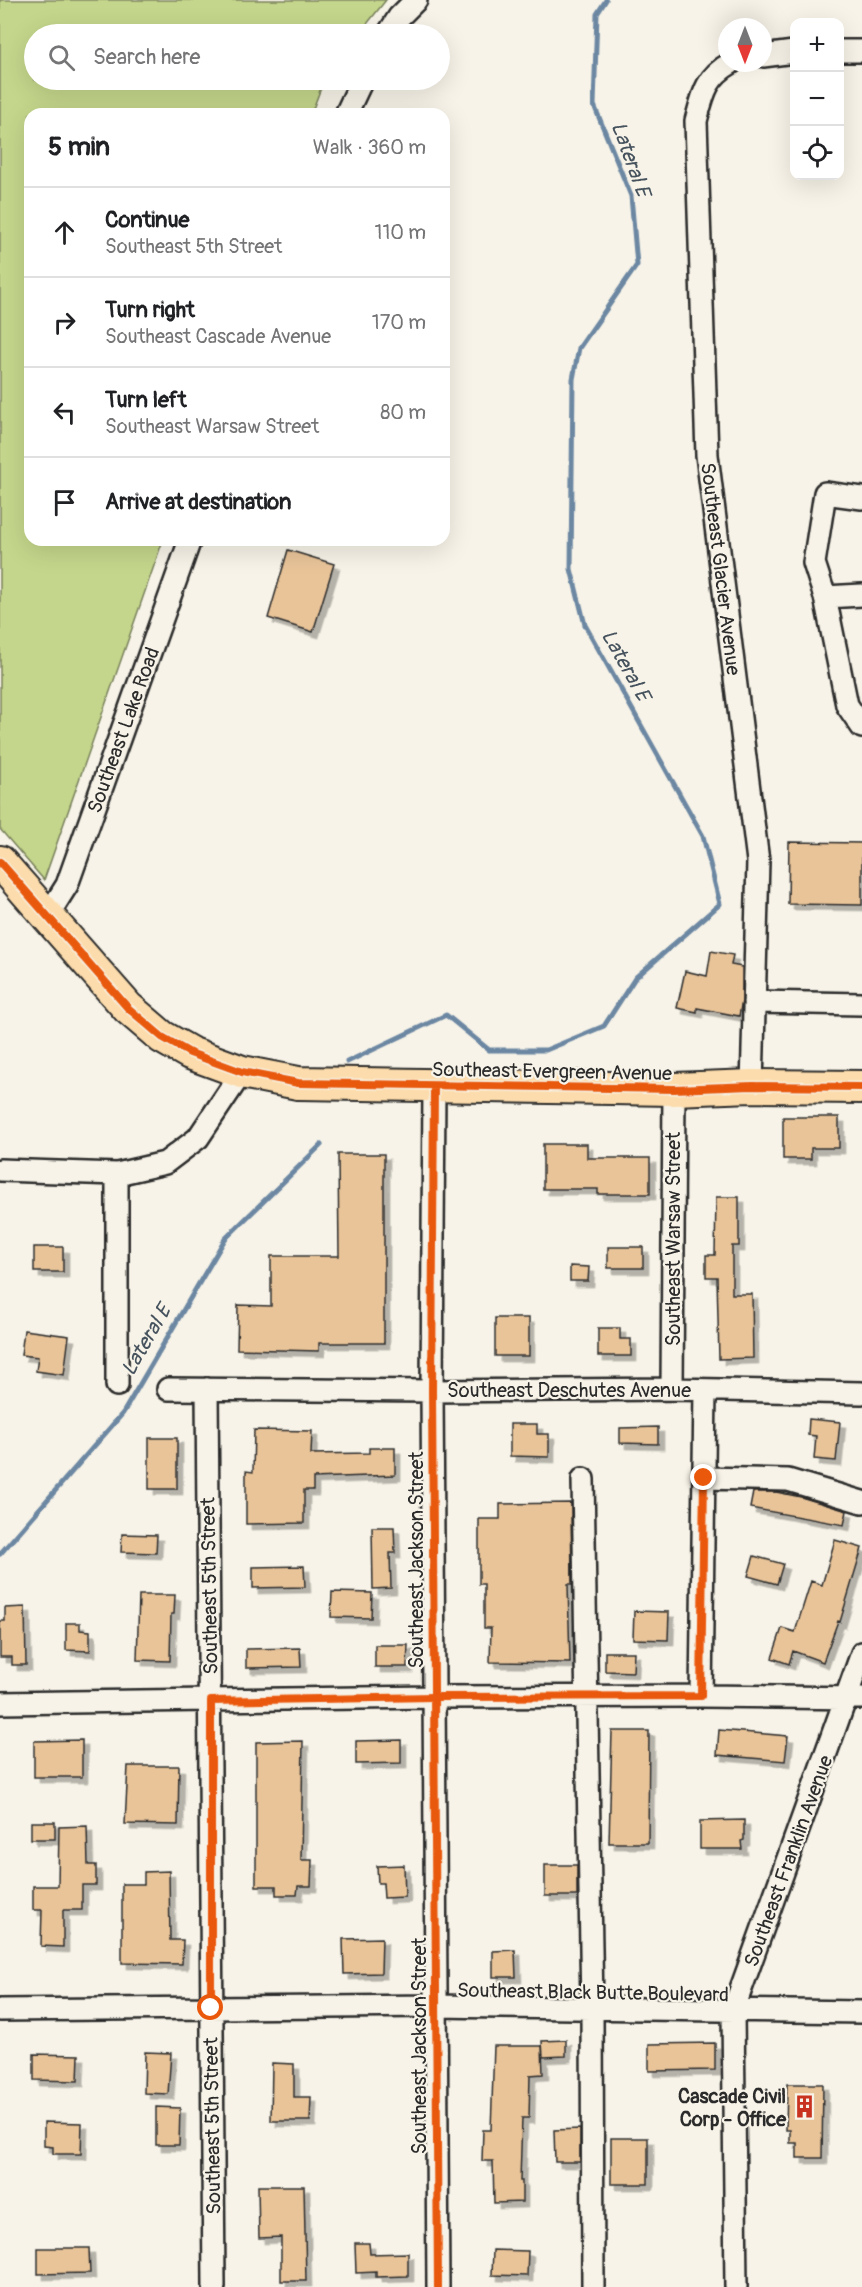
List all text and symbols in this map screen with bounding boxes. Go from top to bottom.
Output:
north arrow [718,18,772,72]
map controls [790,18,844,180]
button: + [790,18,844,72]
search box [24,24,450,90]
icon: search [45,41,78,74]
text: Search here [93,43,200,71]
button: − [790,72,844,126]
water label: Lateral E [605,118,658,203]
button: locate [790,126,844,180]
text: 5 min [48,131,110,163]
text: Walk · 360 m [313,135,426,160]
text: Continue [105,206,189,234]
icon: ahead [48,216,81,249]
text: 110 m [375,220,426,245]
text: Southeast 5th Street [105,234,282,259]
text: Turn right [105,296,195,324]
icon: right [48,306,81,339]
text: 170 m [372,310,426,335]
text: Southeast Cascade Avenue [105,324,331,349]
text: Turn left [105,386,187,414]
icon: left [48,396,81,429]
text: 80 m [380,400,426,425]
text: Southeast Warsaw Street [105,414,319,439]
street label: Southeast Glacier Avenue [695,461,746,677]
icon: arrive [48,486,81,519]
text: Arrive at destination [105,488,291,516]
water label: Lateral E [595,625,658,708]
street label: Southeast Lake Road [82,644,165,817]
street label: Southeast Evergreen Avenue [432,1057,672,1086]
street label: Southeast Warsaw Street [661,1131,686,1346]
water label: Lateral E [115,1297,179,1381]
street label: Southeast Deschutes Avenue [447,1378,691,1403]
street label: Southeast Jackson Street [404,1450,429,1669]
route end [690,1464,716,1490]
street label: Southeast 5th Street [195,1496,224,1675]
street label: Southeast Franklin Avenue [739,1752,838,1970]
street label: Southeast Jackson Street [407,1936,432,2155]
street label: Southeast Black Butte Boulevard [457,1978,729,2007]
route start [197,1994,223,2020]
street label: Southeast 5th Street [198,2036,227,2215]
place label: Cascade Civil Corp - Office [678,2084,787,2132]
building icon: Cascade Civil Corp - Office [791,2094,817,2120]

